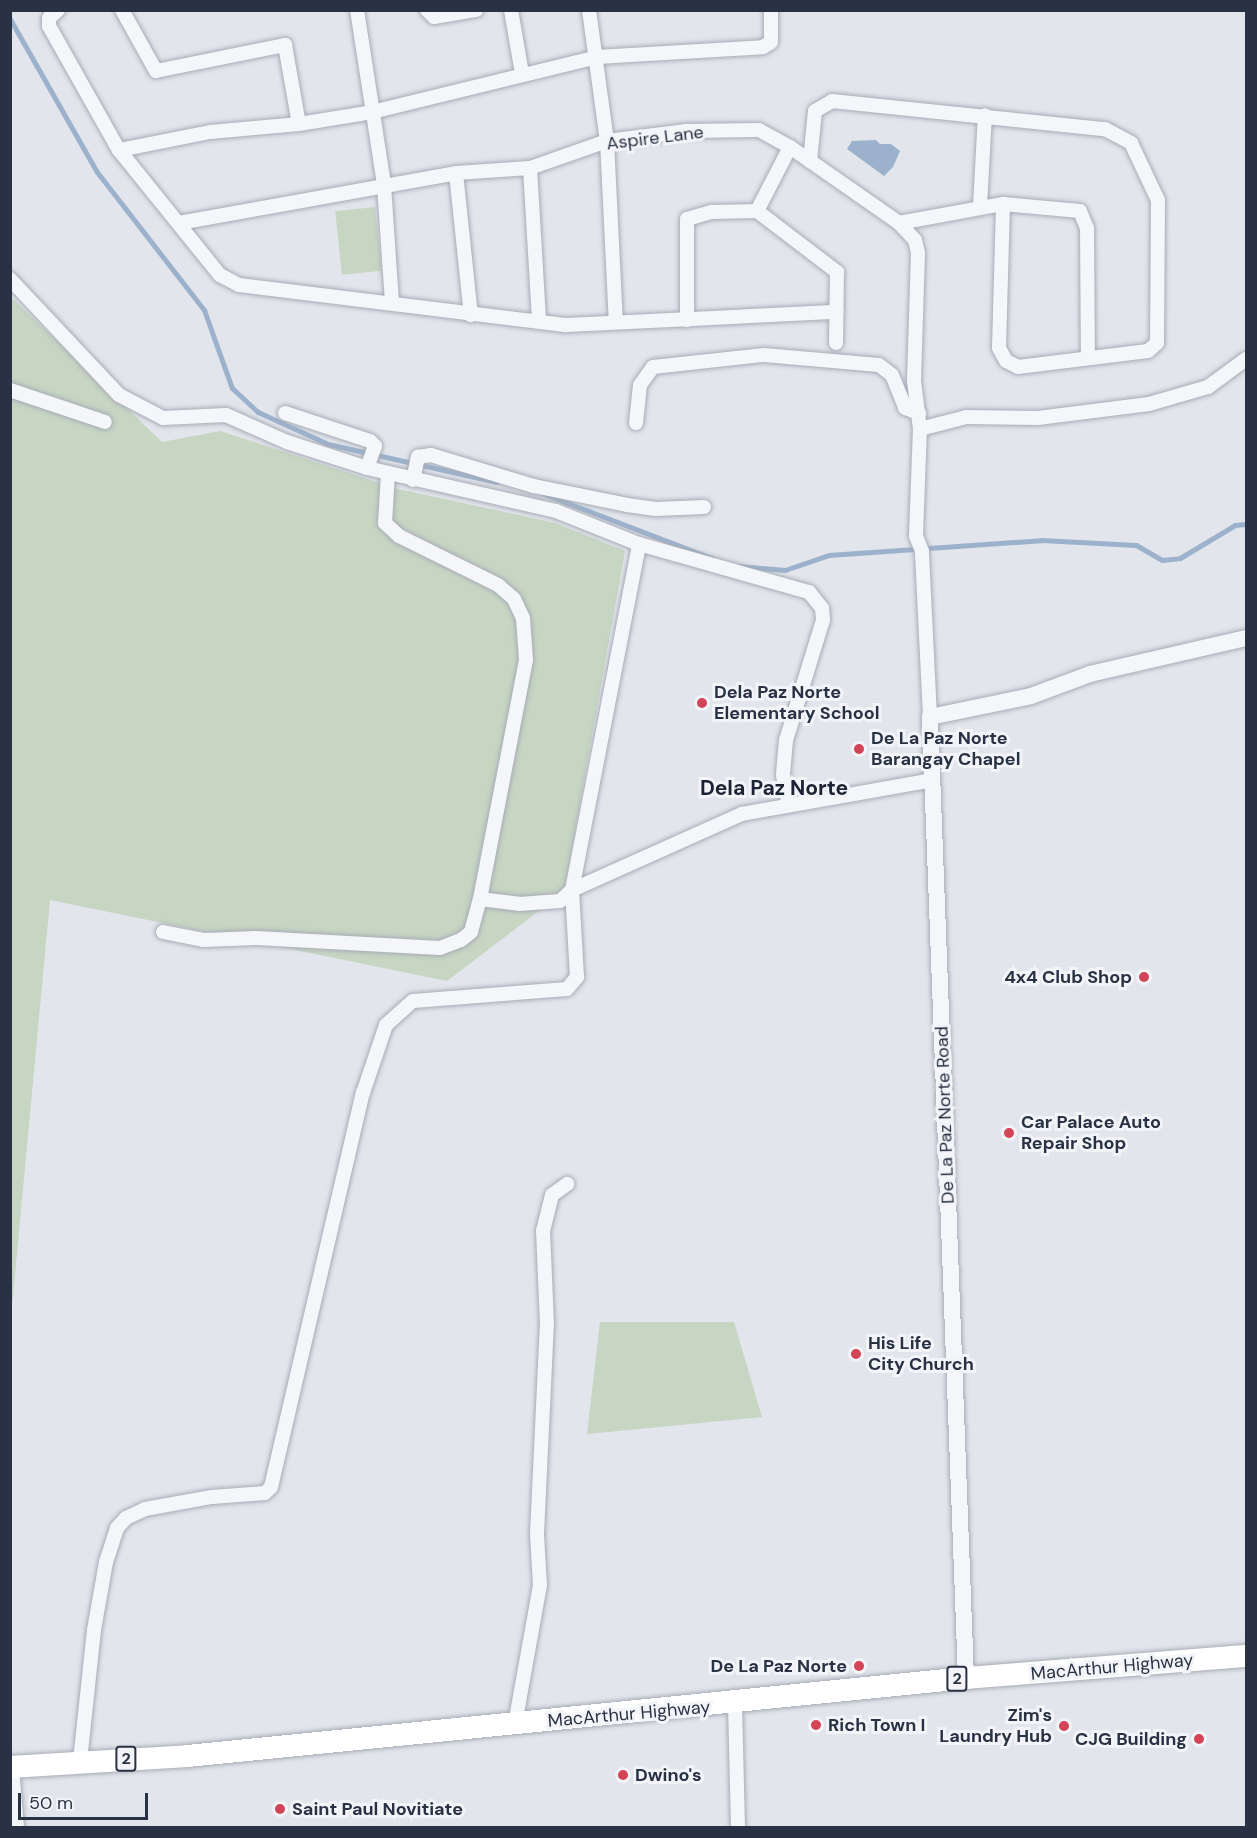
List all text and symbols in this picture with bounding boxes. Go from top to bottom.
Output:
street label: Aspire Lane [605,121,705,155]
place label: Dela Paz Norte Elementary School [714,682,880,724]
marker: Dela Paz Norte Elementary School [695,696,709,710]
place label: De La Paz Norte Barangay Chapel [871,728,1020,771]
marker: De La Paz Norte Barangay Chapel [852,742,866,756]
district label: Dela Paz Norte [700,775,848,801]
place label: 4x4 Club Shop [1004,966,1132,988]
marker: 4x4 Club Shop [1137,970,1151,984]
street label: De La Paz Norte Road [931,1026,959,1204]
place label: Car Palace Auto Repair Shop [1021,1112,1161,1154]
marker: Car Palace Auto Repair Shop [1002,1126,1016,1140]
place label: His Life City Church [868,1333,974,1376]
marker: His Life City Church [849,1347,863,1361]
street label: MacArthur Highway [1030,1649,1194,1685]
place label: De La Paz Norte [710,1655,847,1677]
marker: De La Paz Norte [852,1659,866,1673]
road number: 2 [945,1666,969,1692]
street label: MacArthur Highway [547,1696,711,1732]
place label: Zim's Laundry Hub [939,1705,1052,1748]
place label: Rich Town I [828,1714,925,1736]
marker: Rich Town I [809,1718,823,1732]
marker: Zim's Laundry Hub [1057,1719,1071,1733]
place label: CJG Building [1075,1728,1187,1750]
marker: CJG Building [1192,1732,1206,1746]
road number: 2 [114,1746,138,1772]
place label: Dwino's [635,1764,702,1786]
marker: Dwino's [616,1768,630,1782]
scale bar [21,1781,152,1819]
text: 50 m [29,1791,73,1815]
place label: Saint Paul Novitiate [292,1798,463,1820]
marker: Saint Paul Novitiate [273,1802,287,1816]

